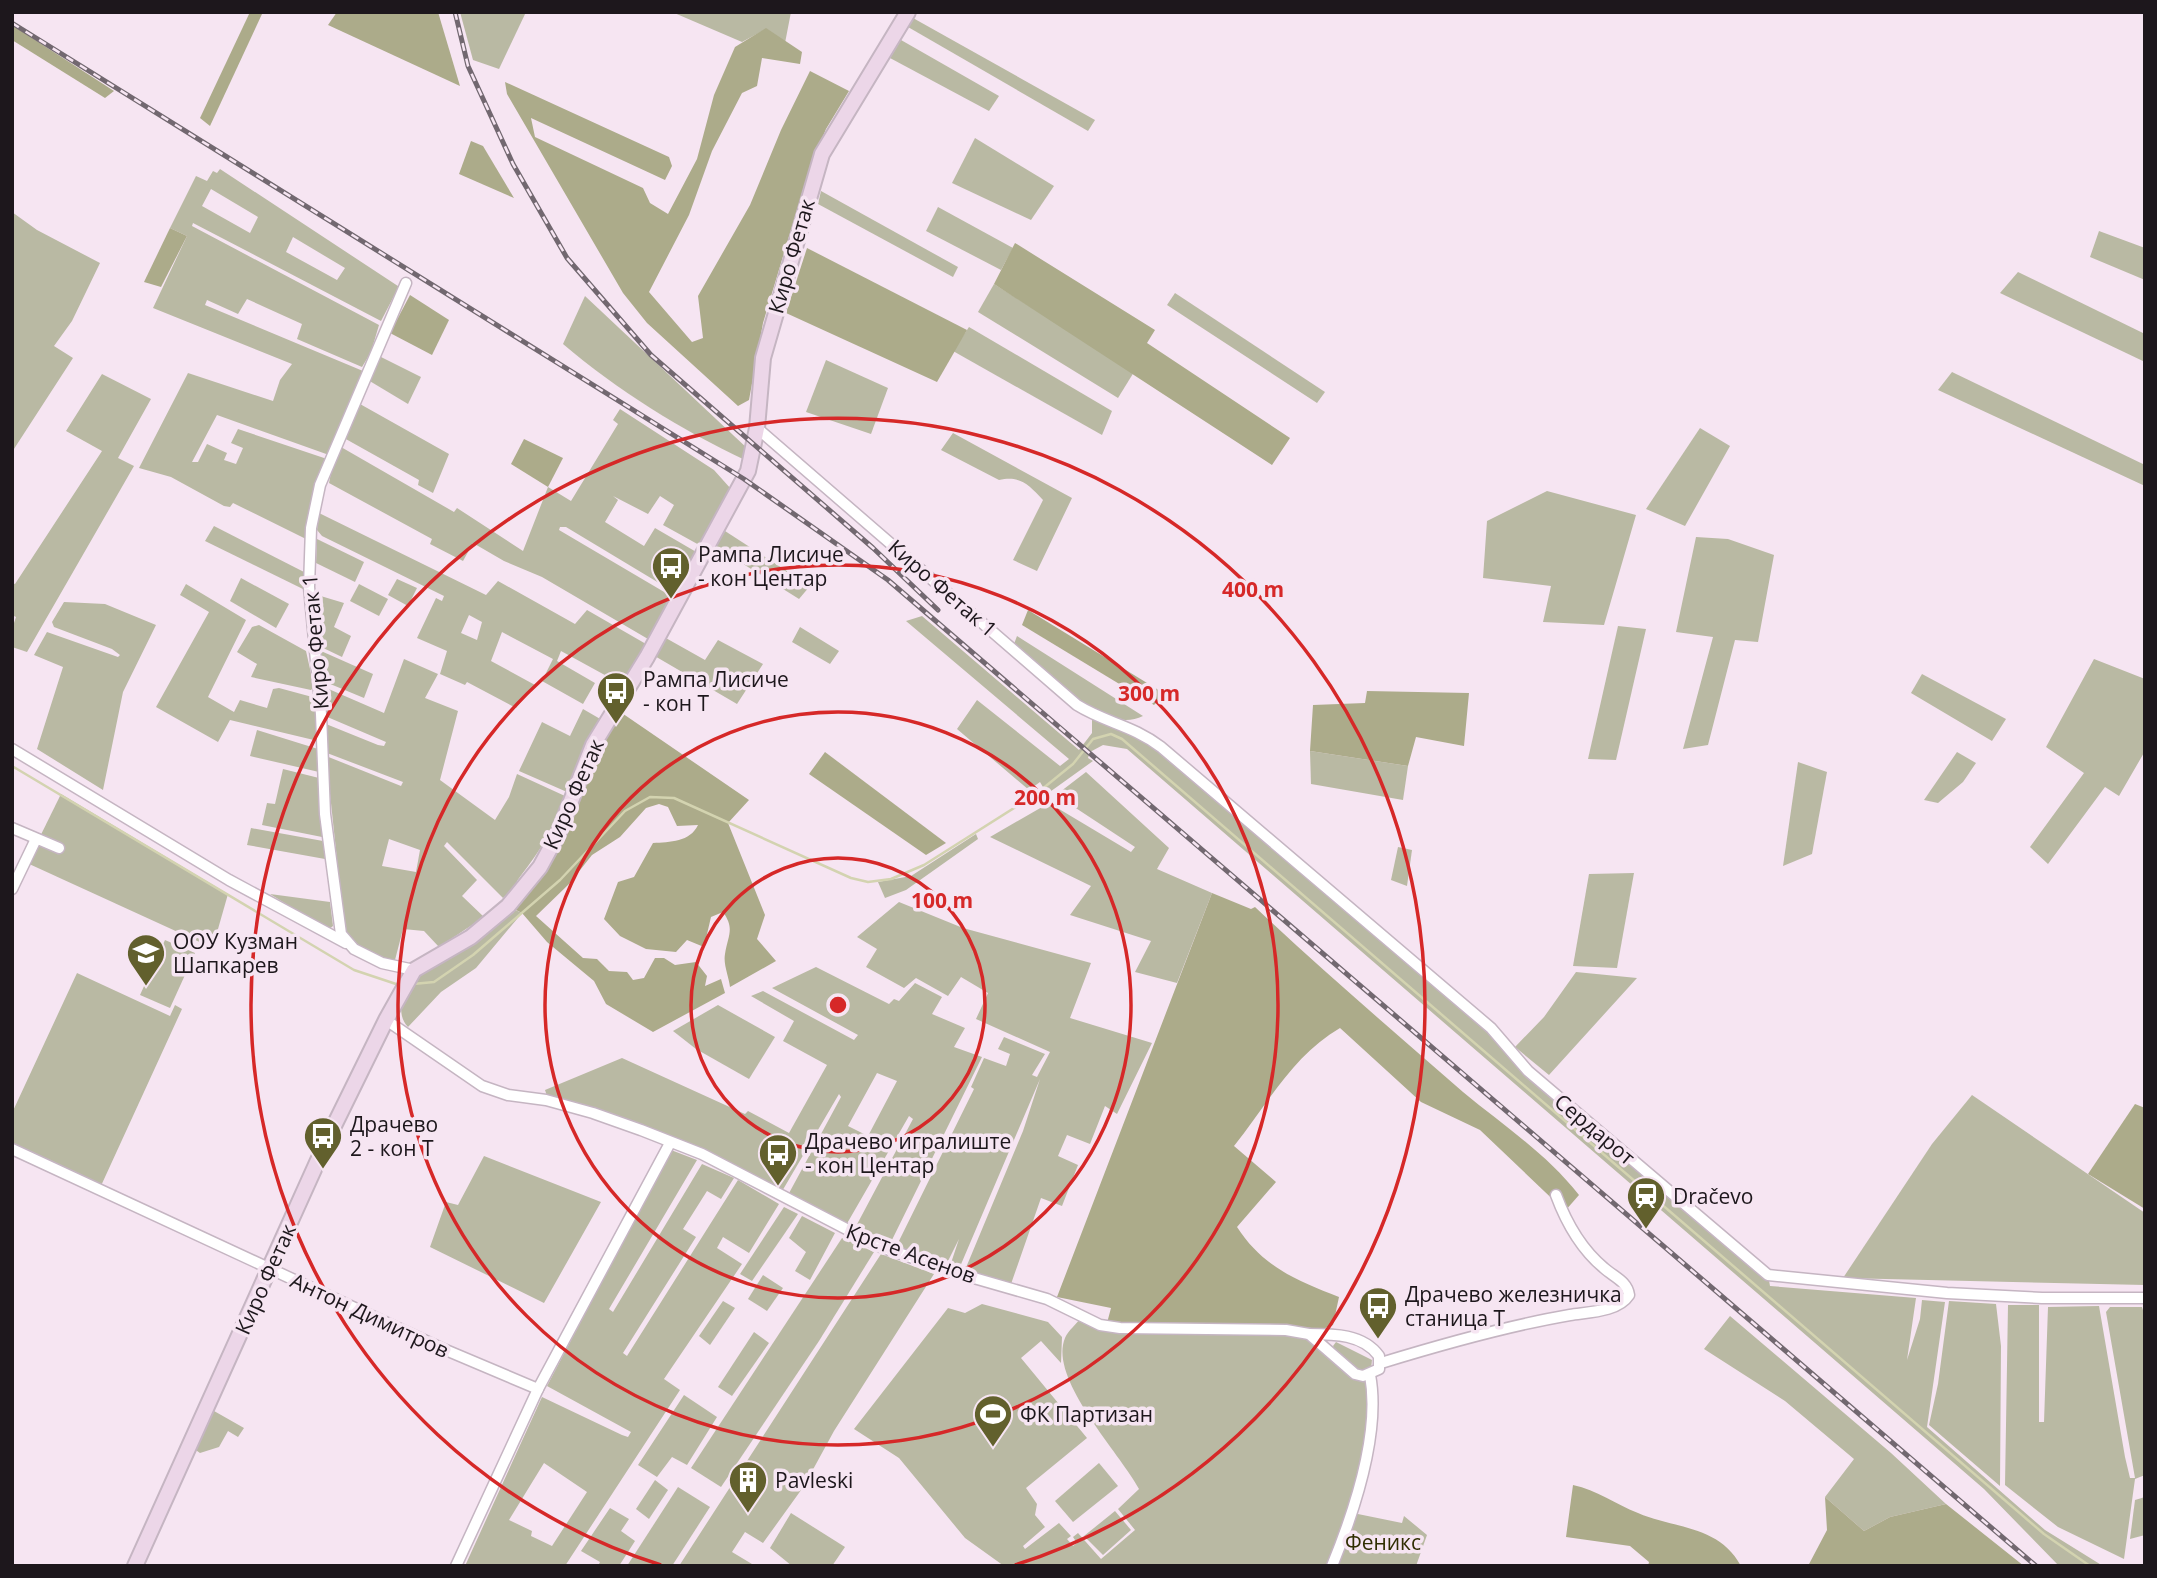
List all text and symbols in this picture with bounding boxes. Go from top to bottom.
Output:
street label: Киро Фетак [761,195,821,317]
street label: Киро Фетак 1 [883,533,1003,643]
place label: Рампа Лисиче - кон Центар [698,540,844,592]
bus stop icon: Рампа Лисиче - кон Центар [650,545,692,600]
street label: Киро Фетак 1 [295,573,335,711]
text: 400 m [1222,575,1284,603]
place label: Рампа Лисиче - кон Т [643,665,789,717]
bus stop icon: Рампа Лисиче - кон Т [595,670,637,725]
text: 300 m [1118,679,1180,707]
street label: Киро Фетак [536,734,610,854]
text: 200 m [1014,783,1076,811]
text: 100 m [911,886,973,914]
place label: ООУ Кузман Шапкарев [173,927,298,979]
school or university icon: ООУ Кузман Шапкарев [125,932,167,987]
centre of rings [826,993,850,1017]
street label: Сердарот [1549,1087,1641,1171]
place label: Драчево 2 - кон T [350,1110,438,1162]
bus stop icon: Драчево 2 - кон T [302,1115,344,1170]
place label: Драчево игралиште - кон Центар [805,1127,1011,1179]
bus stop icon: Драчево игралиште - кон Центар [757,1132,799,1187]
station icon: Dračevo [1625,1175,1667,1230]
place label: Dračevo [1673,1182,1753,1210]
street label: Крсте Асенов [842,1217,980,1289]
street label: Киро Фетак [228,1219,302,1339]
street label: Антон Димитров [286,1266,454,1364]
place label: Драчево железничка станица Т [1405,1280,1622,1332]
bus stop icon: Драчево железничка станица Т [1357,1285,1399,1340]
sports icon: ФК Партизан [972,1393,1014,1448]
place label: ФК Партизан [1020,1400,1153,1428]
building icon: Pavleski [727,1459,769,1514]
place label: Pavleski [775,1466,853,1494]
park label: Феникс [1345,1528,1421,1556]

